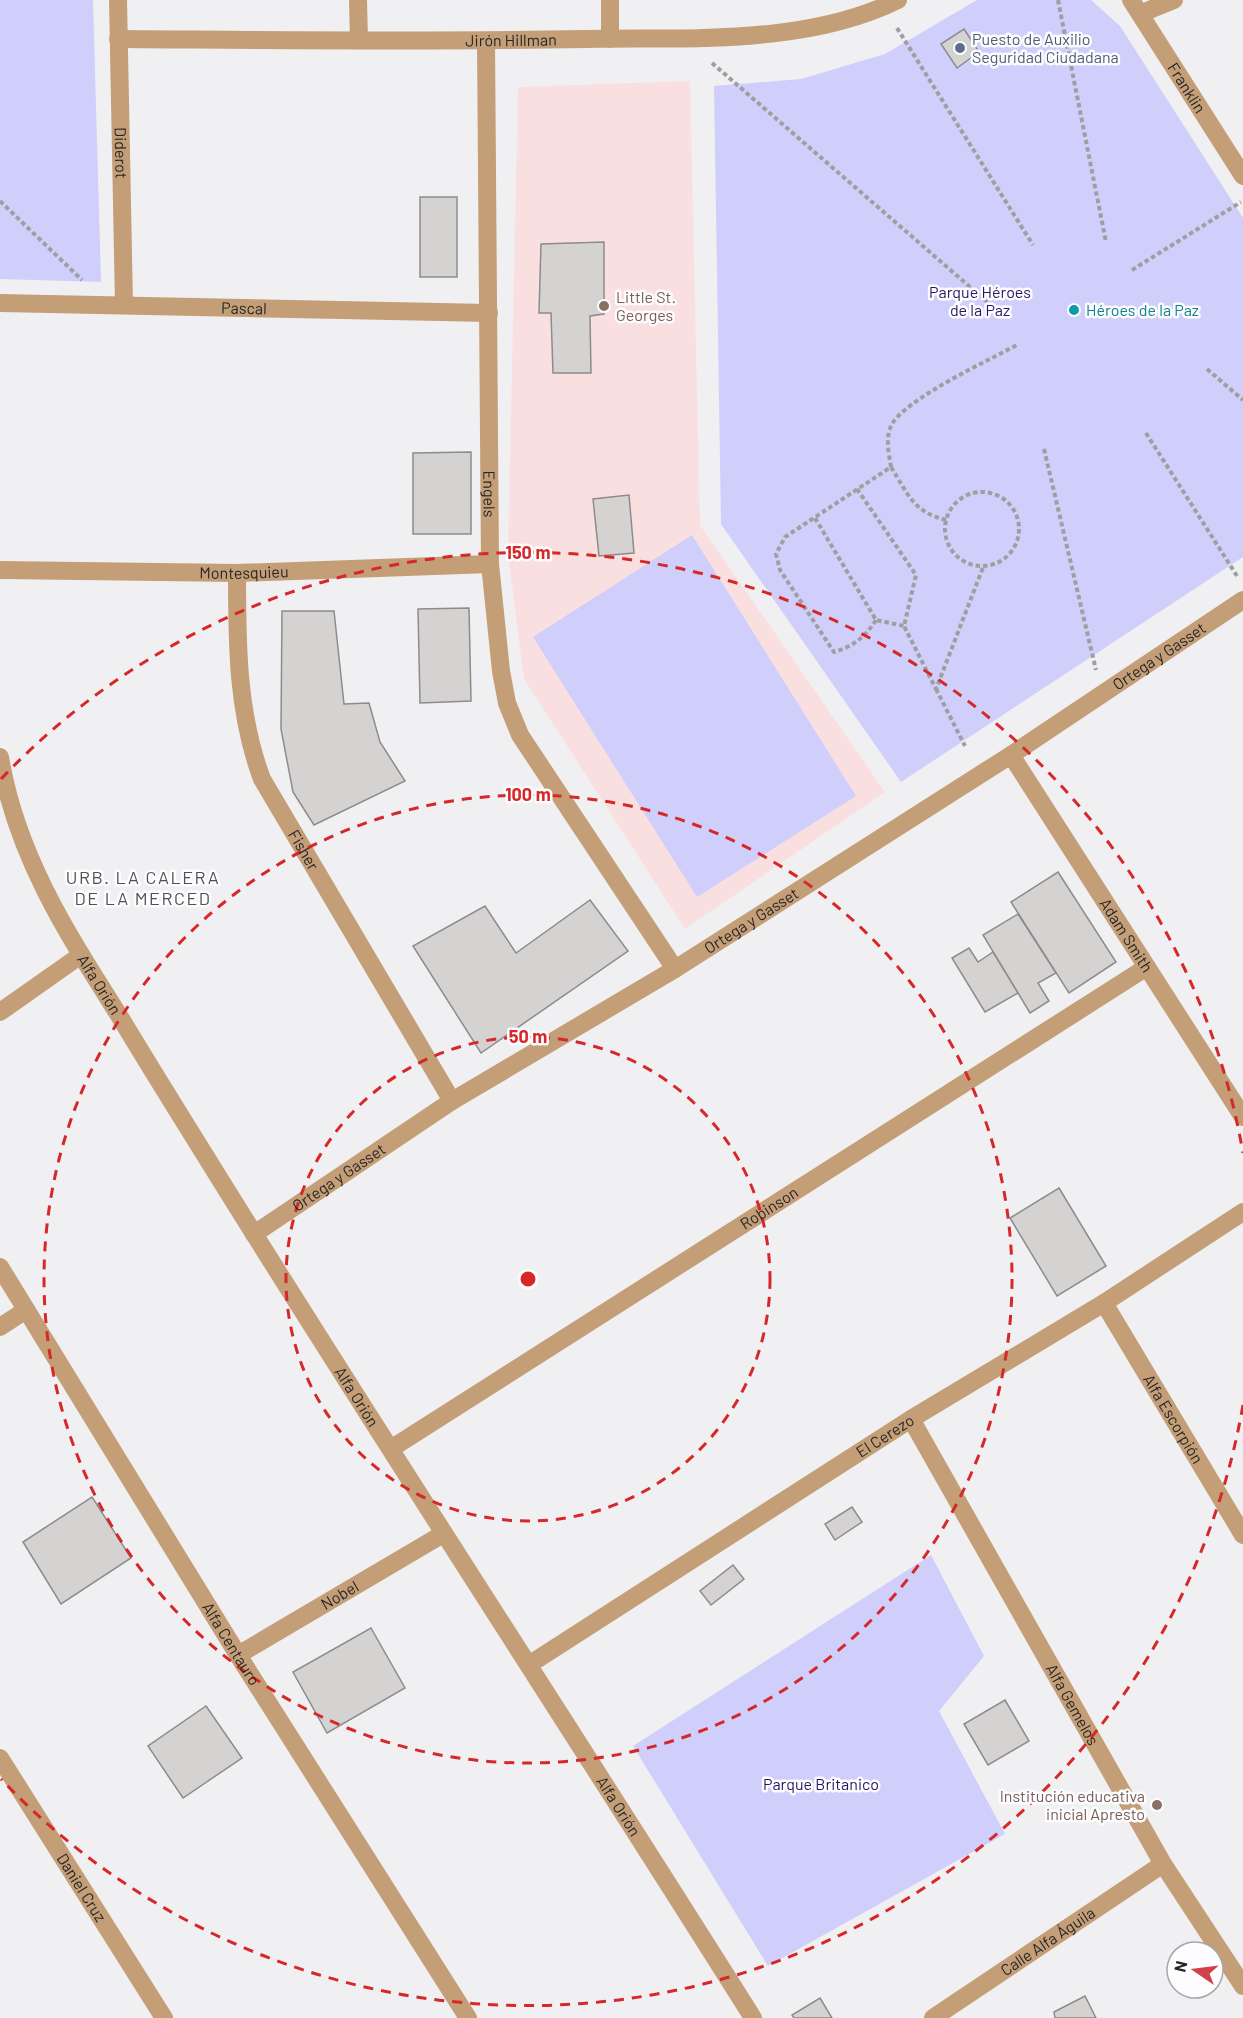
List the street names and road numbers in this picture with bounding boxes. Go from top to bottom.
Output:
street label: Jirón Hillman [465,29,557,49]
street label: Franklin [1164,59,1210,116]
street label: Diderot [112,127,132,179]
street label: Pascal [221,298,267,317]
street label: Engels [480,471,500,517]
street label: Montesquieu [199,561,289,582]
street label: Ortega y Gasset [1109,618,1209,694]
street label: Fisher [285,826,324,873]
street label: Ortega y Gasset [700,883,802,957]
street label: Adam Smith [1096,894,1158,975]
street label: Alfa Orión [74,951,126,1018]
street label: Ortega y Gasset [288,1139,389,1215]
street label: Robinson [736,1182,801,1233]
street label: Alfa Orión [331,1363,383,1430]
street label: Alfa Escorpión [1140,1371,1208,1467]
street label: El Cerezo [852,1410,917,1461]
street label: Nobel [317,1576,362,1613]
street label: Alfa Centauro [199,1598,265,1688]
street label: Alfa Gemelos [1043,1660,1104,1748]
street label: Alfa Orión [593,1772,645,1839]
street label: Daniel Cruz [53,1849,111,1925]
street label: Calle Alfa Águila [997,1902,1098,1979]

